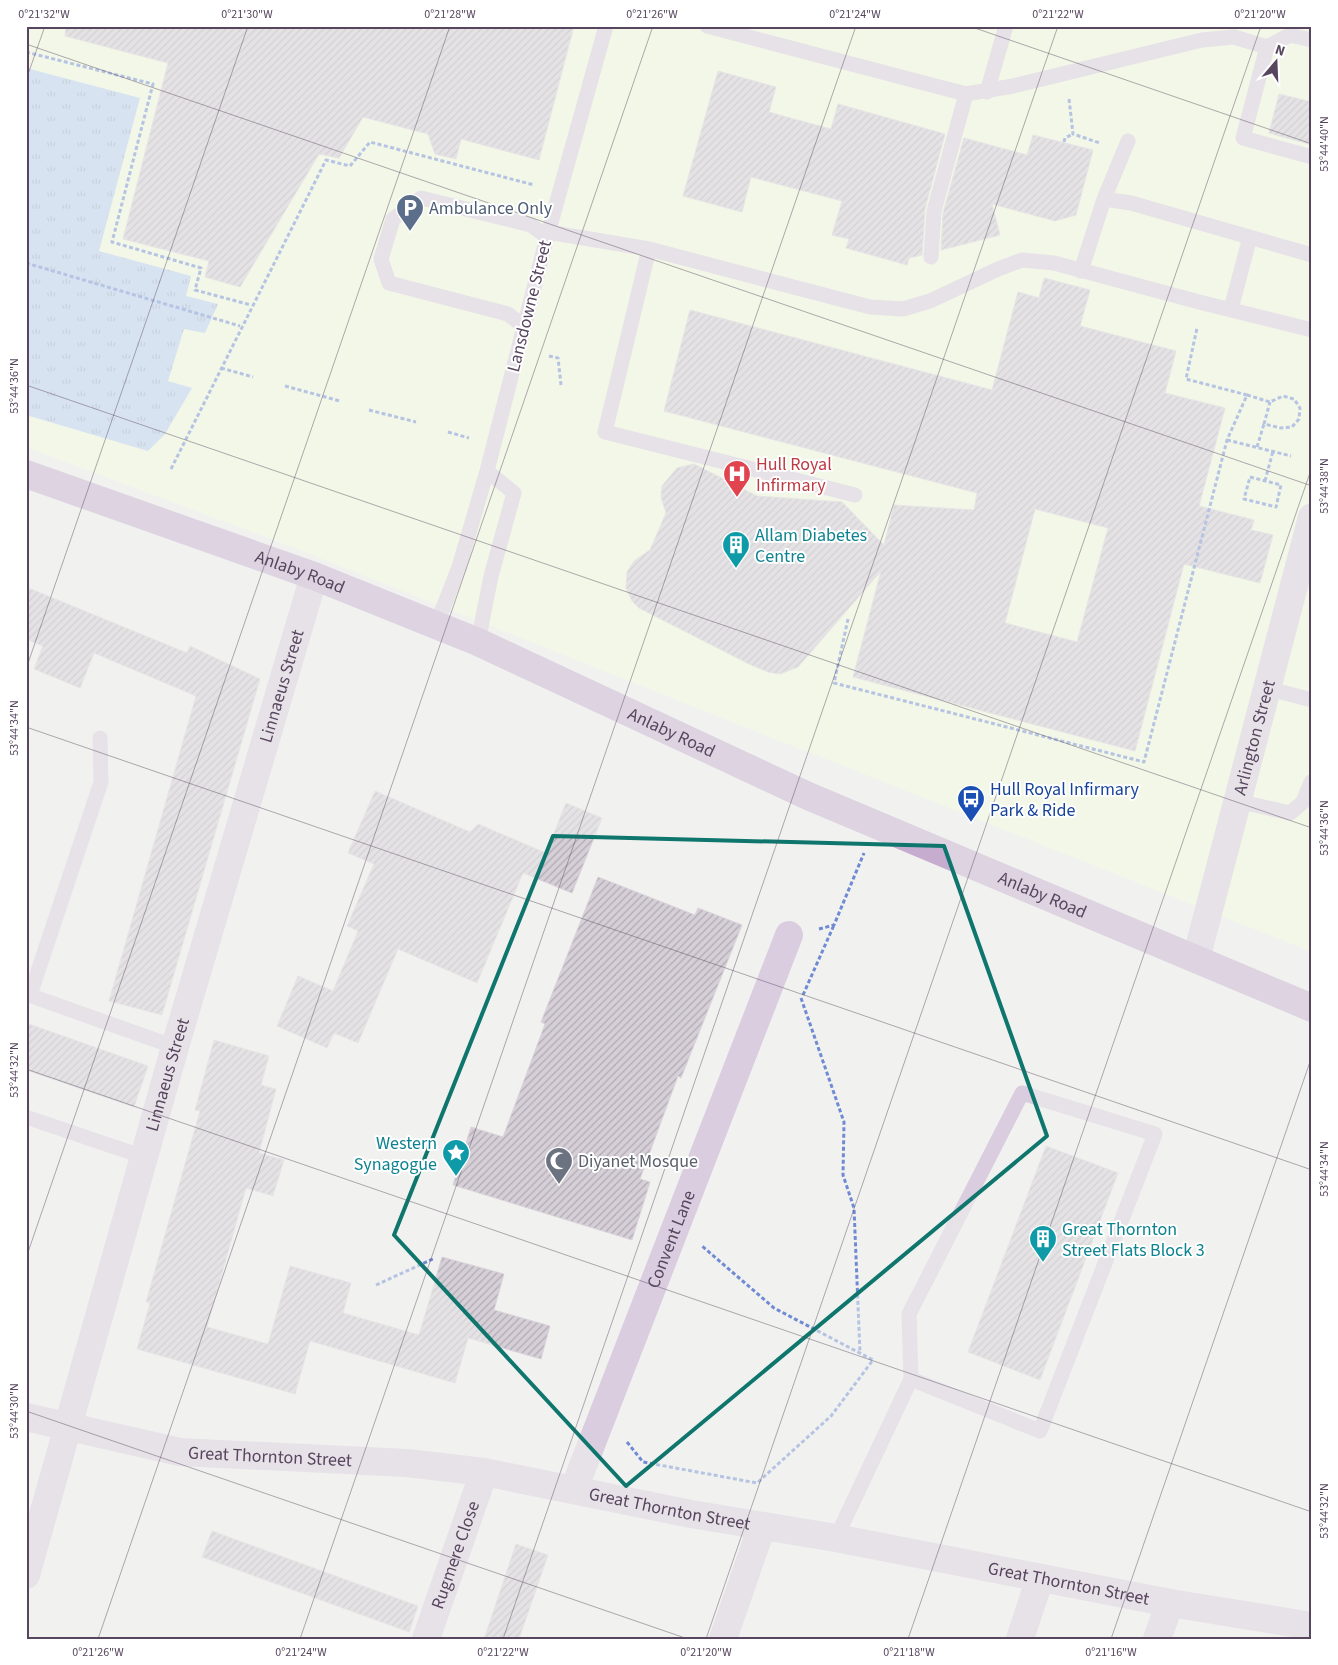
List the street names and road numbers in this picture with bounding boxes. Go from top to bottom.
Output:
street label: Lansdowne Street [501,237,558,375]
street label: Anlaby Road [252,544,349,600]
street label: Linnaeus Street [253,627,311,746]
street label: Arlington Street [1228,677,1282,798]
street label: Anlaby Road [624,702,719,764]
street label: Anlaby Road [994,865,1091,925]
street label: Linnaeus Street [140,1015,196,1134]
street label: Convent Lane [641,1187,702,1292]
street label: Great Thornton Street [187,1440,352,1473]
street label: Great Thornton Street [587,1482,752,1537]
street label: Rugmere Close [425,1498,486,1612]
street label: Great Thornton Street [986,1556,1151,1612]

